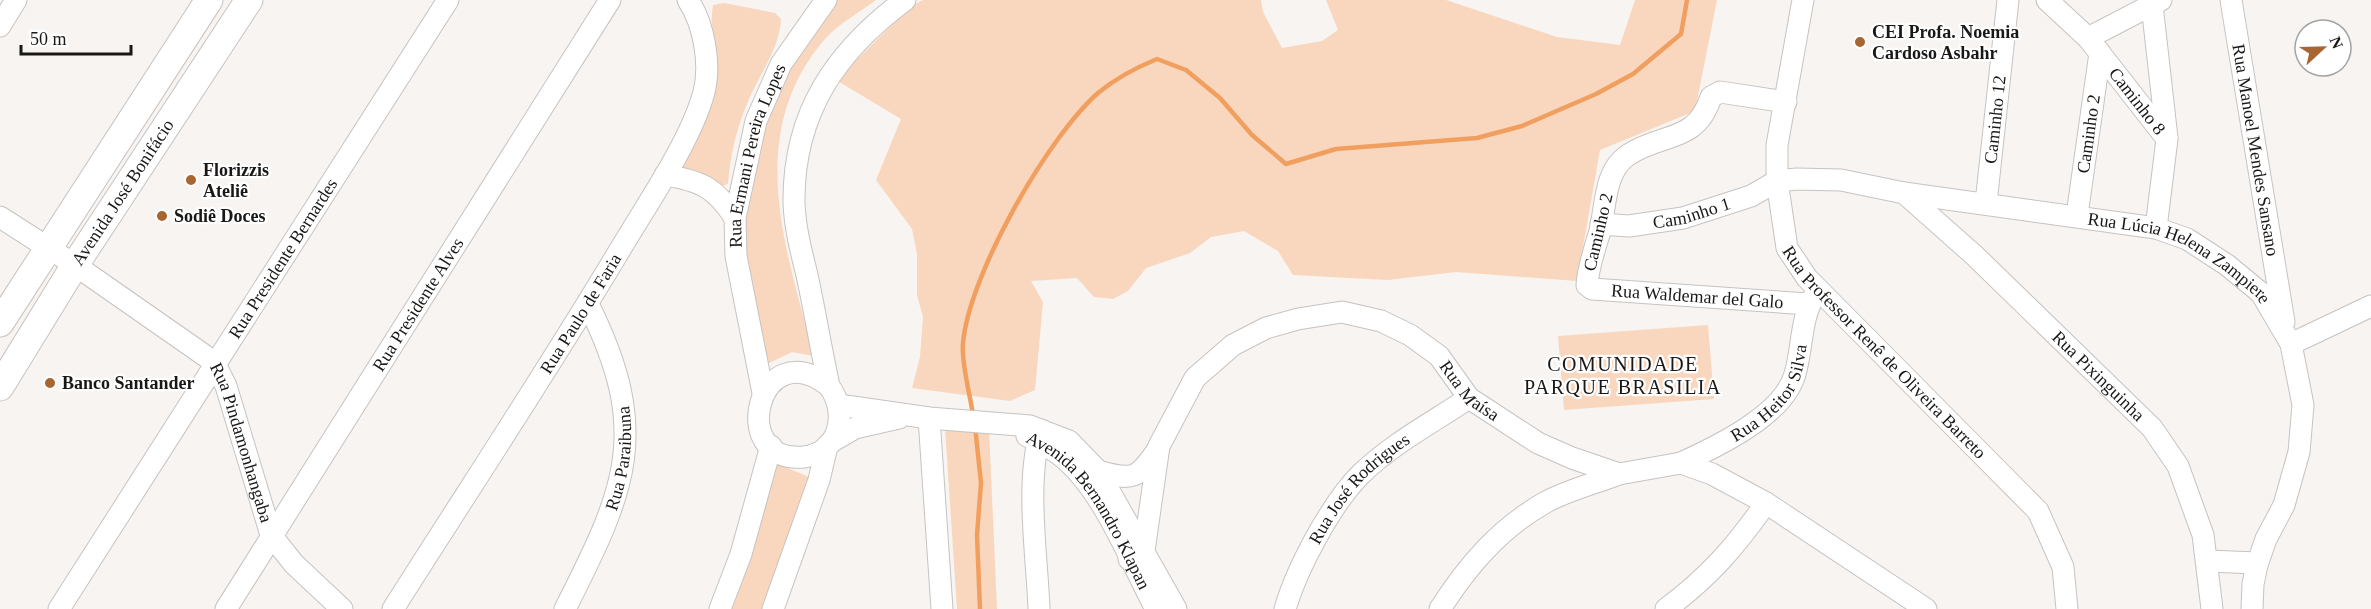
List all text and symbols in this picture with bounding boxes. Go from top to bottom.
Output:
scale bar [21,18,130,56]
north arrow [2293,18,2353,78]
place label: CEI Profa. Noemia Cardoso Asbahr [1872,22,2019,63]
text: 50 m [30,29,67,49]
text: N [2326,34,2347,52]
marker: CEI Profa. Noemia Cardoso Asbahr [1853,35,1867,49]
street label: Rua Manoel Mendes Sansano [2228,42,2283,257]
street label: Rua Ermani Pereira Lopes [725,61,790,248]
street label: Caminho 8 [2105,64,2170,139]
street label: Caminho 12 [1980,74,2010,165]
street label: Caminho 2 [2073,93,2104,175]
street label: Avenida José Bonifácio [67,116,178,269]
place label: Florizzis Ateliê [203,160,269,201]
marker: Florizzis Ateliê [184,173,198,187]
street label: Rua Presidente Bernardes [224,175,341,342]
street label: Caminho 2 [1579,191,1617,273]
street label: Caminho 1 [1651,193,1733,232]
place label: Sodiê Doces [174,206,266,226]
marker: Sodiê Doces [155,209,169,223]
street label: Rua Lúcia Helena Zampiere [2086,209,2275,307]
street label: Rua Presidente Alves [368,234,468,375]
street label: Rua Professor Renê de Oliveira Barreto [1778,242,1990,463]
street label: Rua Paulo de Faria [536,250,625,377]
street label: Rua Waldemar del Galo [1610,280,1784,312]
street label: Rua Pixinguinha [2048,327,2149,425]
street label: Rua Heitor Silva [1727,343,1811,446]
district label: COMUNIDADE PARQUE BRASILIA [1524,353,1722,398]
street label: Rua Maísa [1435,357,1503,425]
street label: Rua Pindamonhangaba [206,359,277,525]
place label: Banco Santander [62,373,195,393]
marker: Banco Santander [43,376,57,390]
street label: Rua Paraibuna [601,405,635,513]
street label: Avenida Bernandro Klapan [1023,427,1154,593]
street label: Rua José Rodrigues [1305,429,1413,547]

